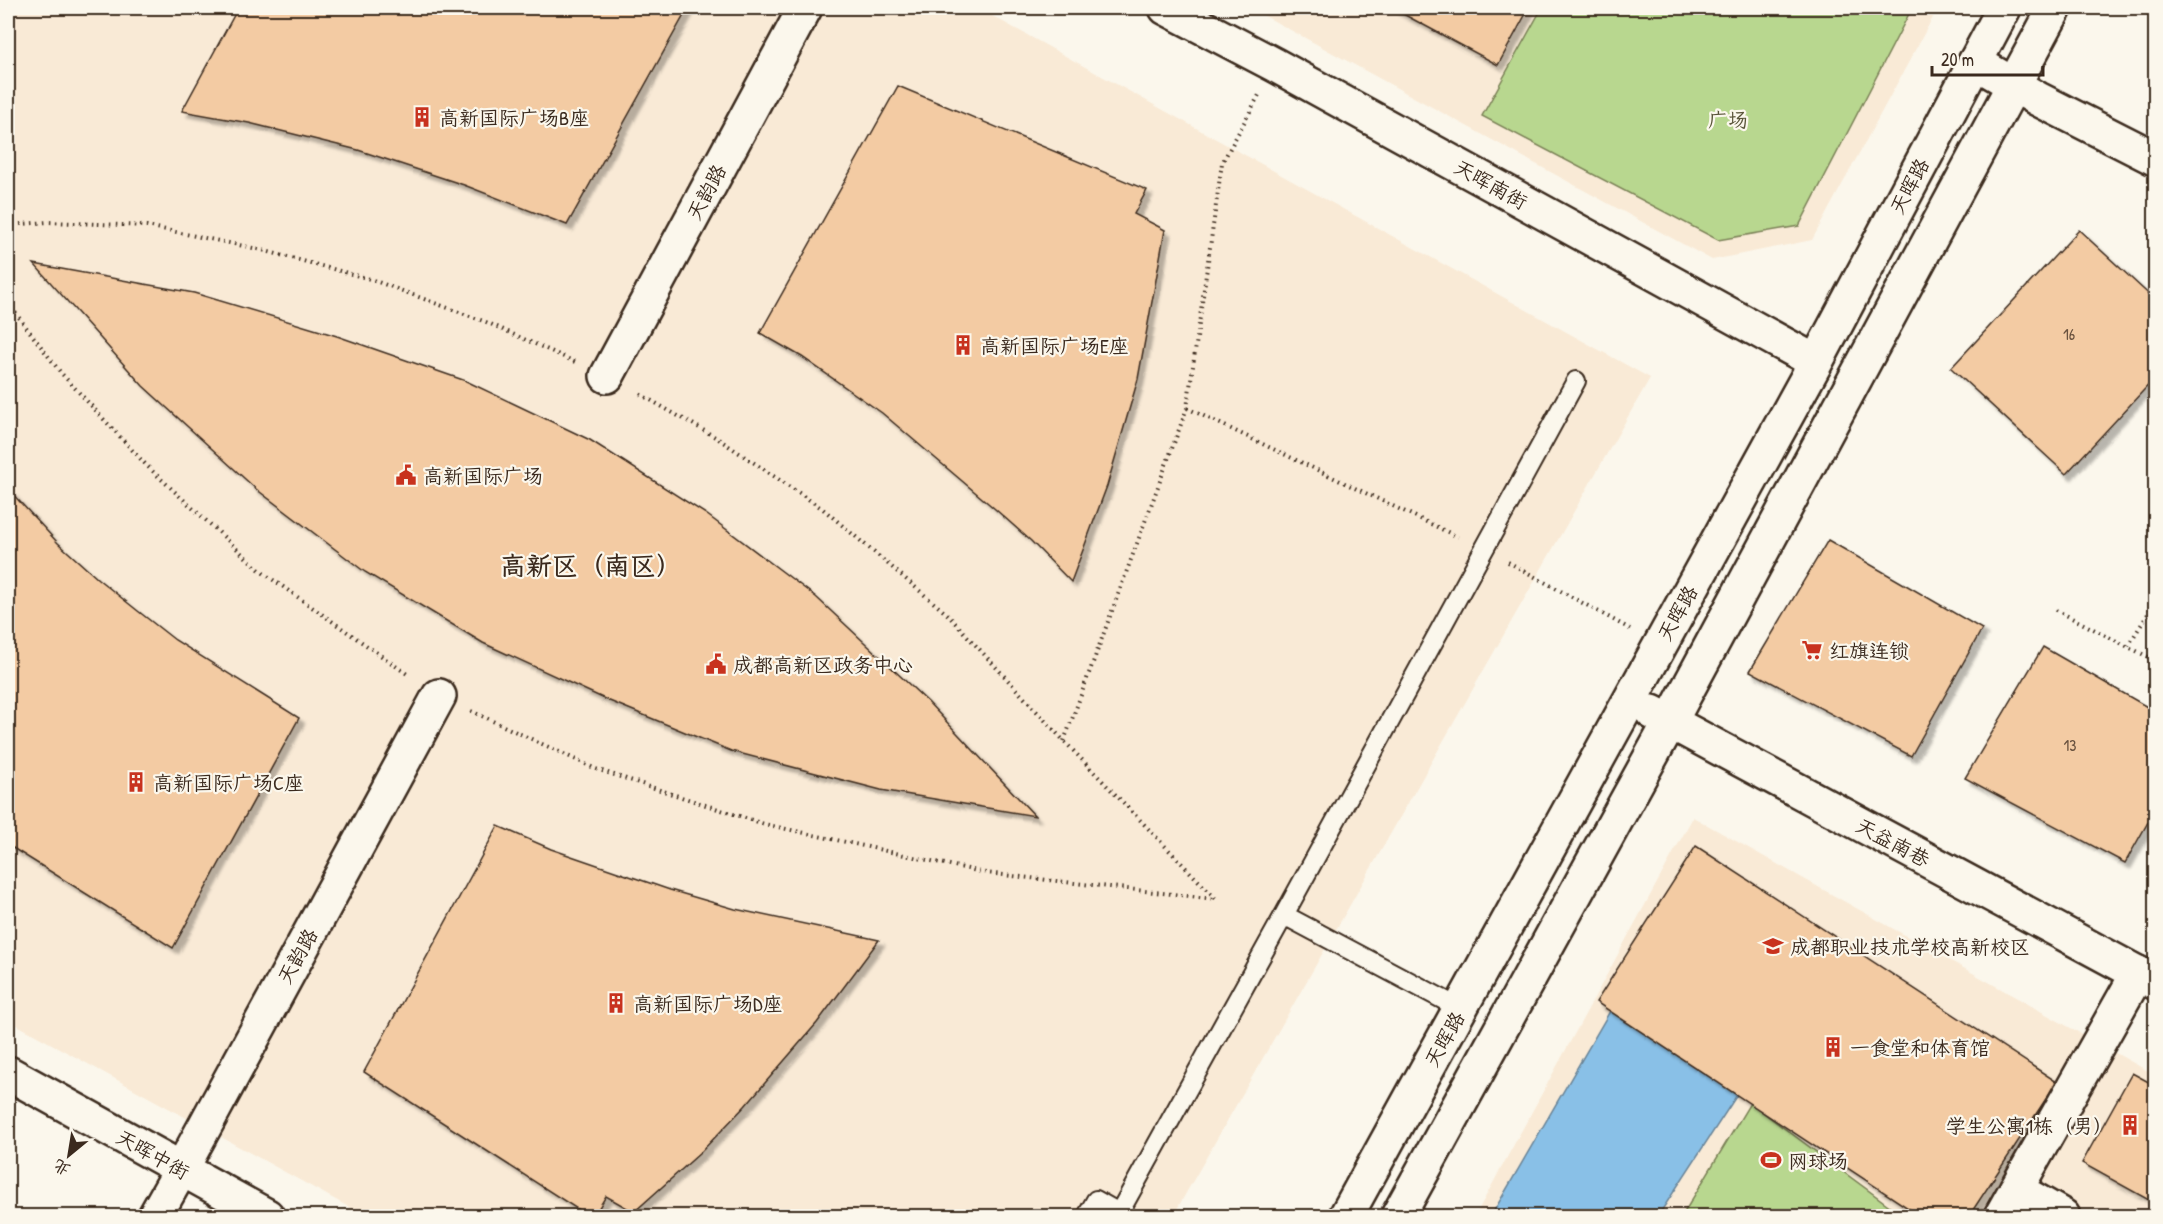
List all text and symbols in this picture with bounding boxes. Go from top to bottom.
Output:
scale bar [1932,39,2043,77]
text: 20 m [1941,47,1974,72]
place label: 高新国际广场B座 [439,104,589,131]
building icon: 高新国际广场B座 [410,105,434,129]
park label: 广场 [1708,106,1748,133]
street label: 天晖路 [1883,152,1935,219]
street label: 天晖南街 [1449,153,1533,215]
street label: 天韵路 [680,158,732,225]
house number: 16 [2063,323,2075,345]
place label: 高新国际广场E座 [980,332,1129,359]
building icon: 高新国际广场E座 [951,333,975,357]
place label: 高新国际广场 [423,462,543,489]
public building icon: 高新国际广场 [394,463,418,487]
district label: 高新区（南区） [500,548,682,583]
street label: 天晖路 [1651,579,1704,646]
place label: 红旗连锁 [1829,637,1909,664]
supermarket icon: 红旗连锁 [1800,638,1824,662]
place label: 成都高新区政务中心 [733,651,913,678]
public building icon: 成都高新区政务中心 [704,652,728,676]
house number: 13 [2064,734,2076,756]
place label: 高新国际广场C座 [153,769,304,796]
building icon: 高新国际广场C座 [124,770,148,794]
street label: 天益南巷 [1851,811,1936,873]
street label: 天韵路 [271,922,324,989]
place label: 成都职业技术学校高新校区 [1790,933,2030,960]
school or university icon: 成都职业技术学校高新校区 [1761,934,1785,958]
place label: 高新国际广场D座 [633,990,783,1017]
building icon: 高新国际广场D座 [604,991,628,1015]
street label: 天晖路 [1418,1005,1471,1072]
place label: 一食堂和体育馆 [1850,1034,1990,1061]
building icon: 一食堂和体育馆 [1821,1035,1845,1059]
place label: 学生公寓1栋（男） [1946,1112,2113,1139]
building icon: 学生公寓1栋（男） [2118,1113,2142,1137]
street label: 天晖中街 [111,1123,195,1185]
north arrow [39,1125,99,1185]
place label: 网球场 [1788,1147,1848,1174]
sports icon: 网球场 [1759,1148,1783,1172]
text: 北 [49,1154,74,1182]

